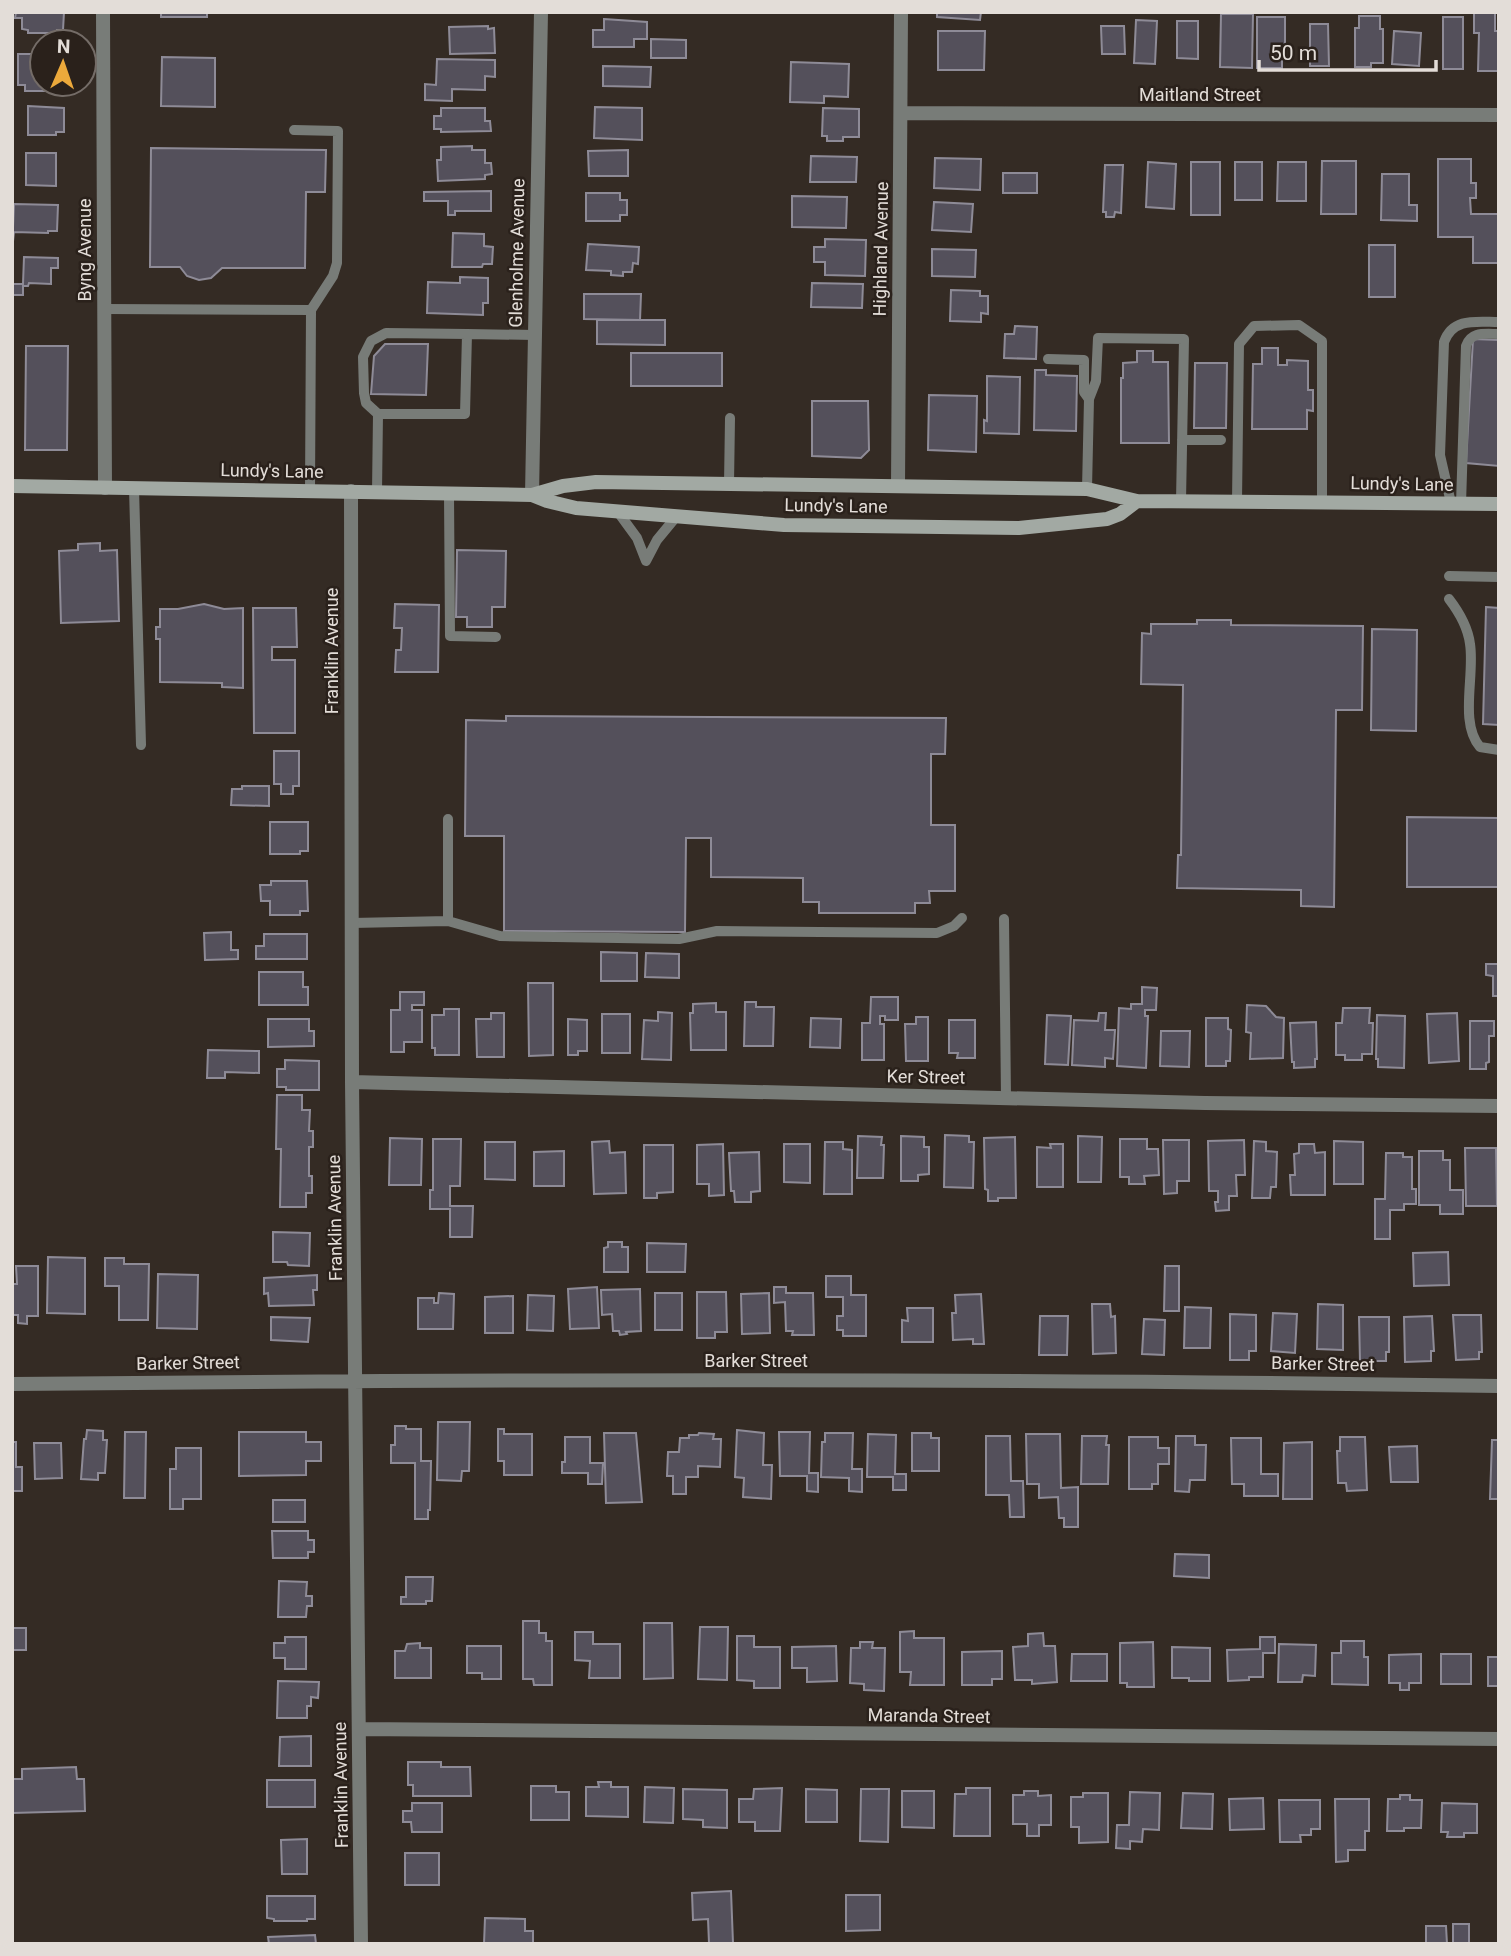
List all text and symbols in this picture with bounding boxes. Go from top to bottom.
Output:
north arrow [28,28,98,98]
scale bar [1259,28,1436,72]
text: N [56,35,71,58]
text: 50 m [1270,41,1317,65]
street label: Maitland Street [1139,84,1261,105]
street label: Glenholme Avenue [505,178,528,328]
street label: Highland Avenue [869,181,892,317]
street label: Byng Avenue [74,198,95,302]
street label: Lundy's Lane [220,459,324,482]
street label: Lundy's Lane [1350,472,1454,495]
street label: Lundy's Lane [784,494,888,517]
street label: Franklin Avenue [321,588,342,714]
street label: Ker Street [886,1065,966,1088]
street label: Franklin Avenue [323,1155,346,1281]
street label: Barker Street [704,1350,808,1371]
street label: Barker Street [136,1351,240,1374]
street label: Barker Street [1271,1352,1375,1375]
street label: Maranda Street [867,1704,991,1727]
street label: Franklin Avenue [329,1722,352,1848]

